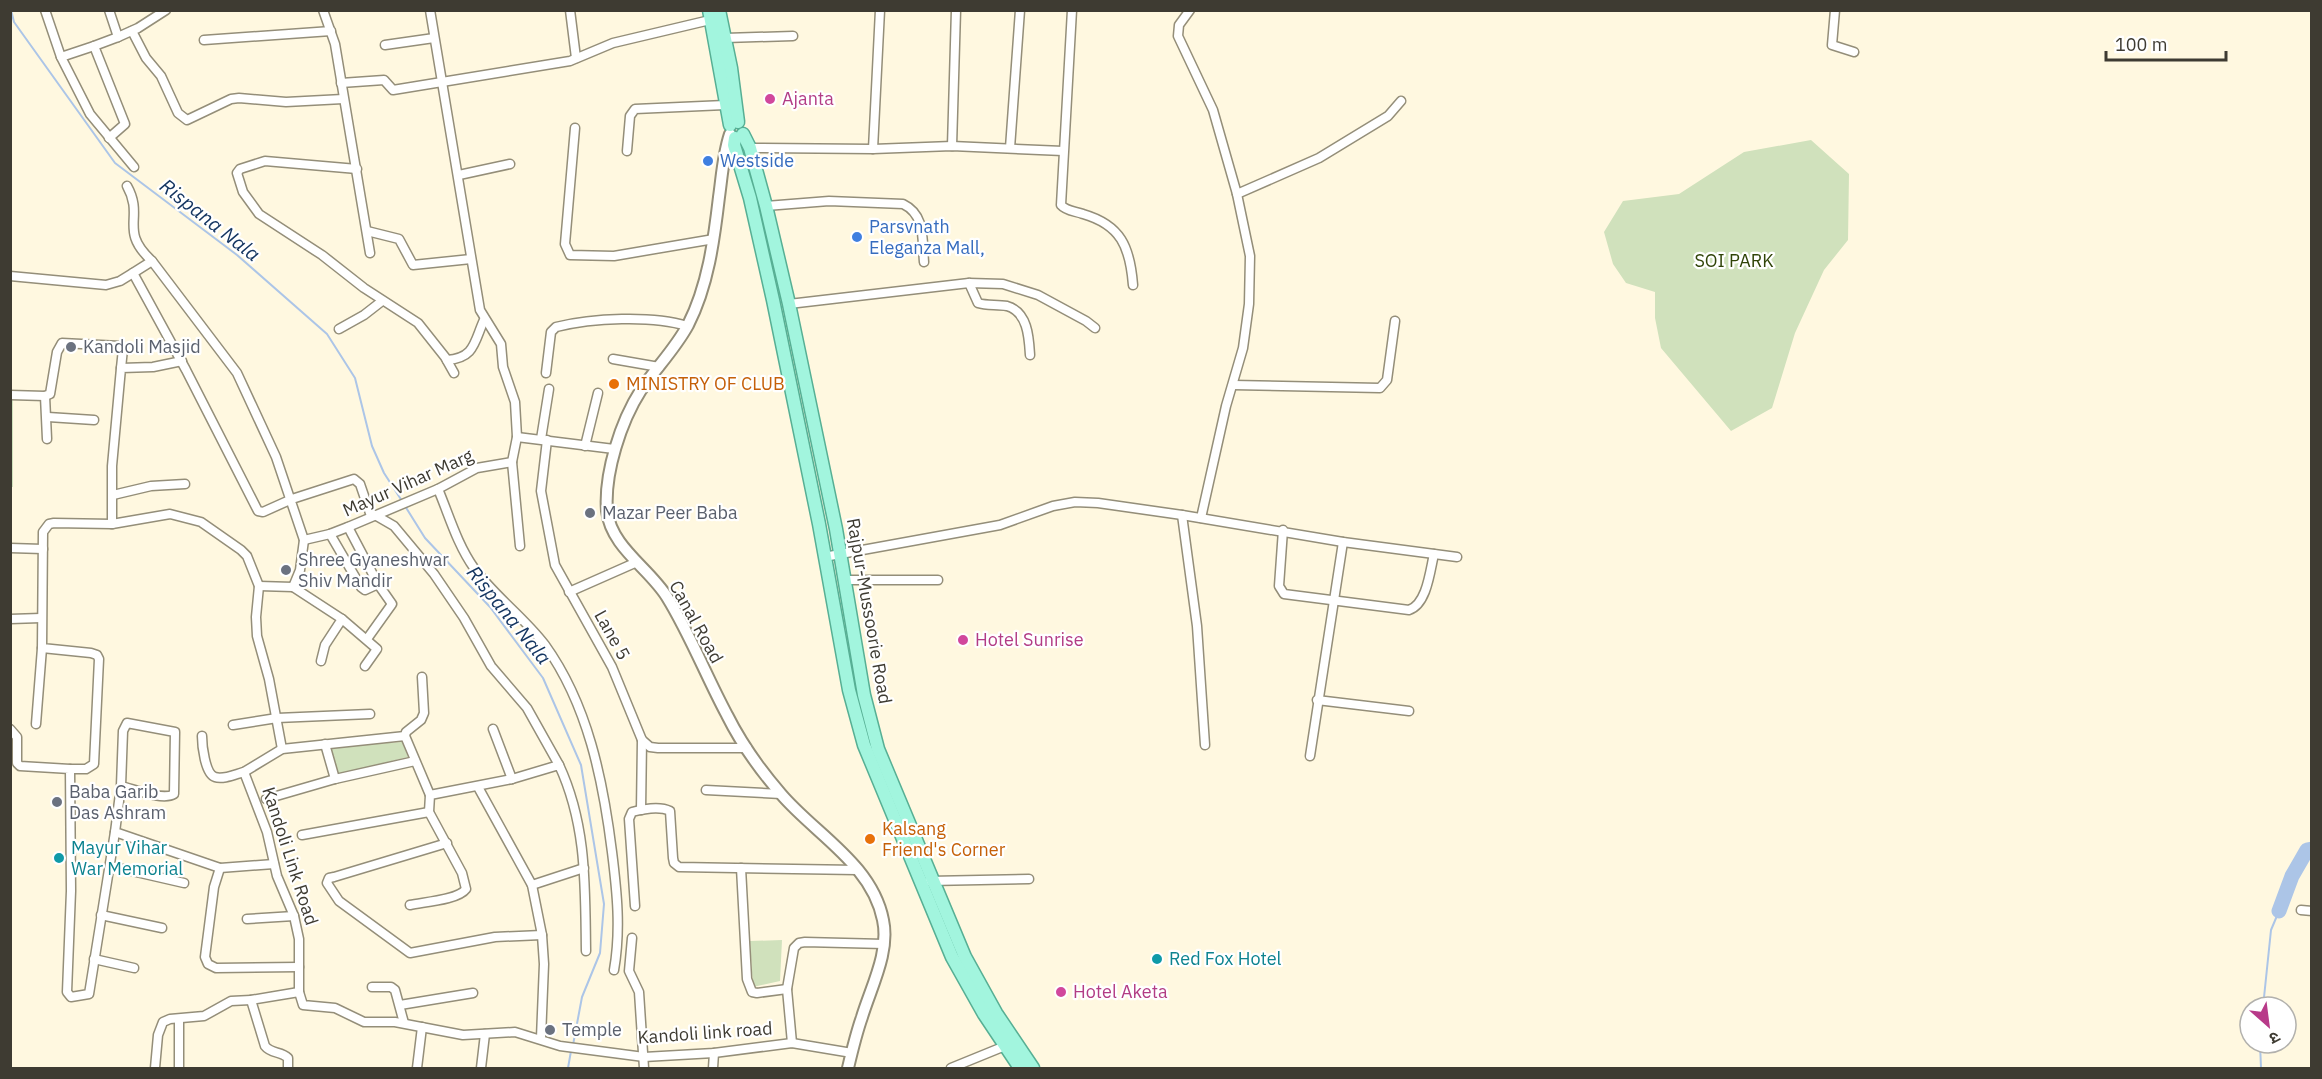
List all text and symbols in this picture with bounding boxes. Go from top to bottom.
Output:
scale bar [2106,24,2226,62]
text: 100 m [2115,33,2167,56]
place label: Ajanta [782,87,834,110]
marker: Ajanta [763,92,777,106]
place label: Westside [720,149,794,172]
marker: Westside [701,154,715,168]
water label: Rispana Nala [155,172,266,267]
place label: Parsvnath Eleganza Mall, [869,215,985,259]
marker: Parsvnath Eleganza Mall, [850,230,864,244]
park label: SOI PARK [1694,249,1774,272]
place label: Kandoli Masjid [83,335,201,358]
marker: Kandoli Masjid [64,340,78,354]
place label: MINISTRY OF CLUB [626,372,785,395]
marker: MINISTRY OF CLUB [607,377,621,391]
street label: Mayur Vihar Marg [339,443,477,522]
place label: Mazar Peer Baba [602,501,738,524]
marker: Mazar Peer Baba [583,506,597,520]
street label: Rajpur-Mussoorie Road [842,516,897,706]
place label: Shree Gyaneshwar Shiv Mandir [298,548,449,592]
water label: Rispana Nala [461,559,558,670]
marker: Shree Gyaneshwar Shiv Mandir [279,563,293,577]
street label: Canal Road [664,576,729,667]
street label: Lane 5 [589,606,636,664]
place label: Hotel Sunrise [975,628,1084,651]
marker: Hotel Sunrise [956,633,970,647]
place label: Baba Garib Das Ashram [69,780,166,824]
street label: Kandoli Link Road [257,784,324,928]
marker: Baba Garib Das Ashram [50,795,64,809]
place label: Kalsang Friend's Corner [882,817,1006,861]
marker: Kalsang Friend's Corner [863,832,877,846]
place label: Mayur Vihar War Memorial [71,836,183,880]
marker: Mayur Vihar War Memorial [52,851,66,865]
place label: Red Fox Hotel [1169,947,1282,970]
marker: Red Fox Hotel [1150,952,1164,966]
place label: Hotel Aketa [1073,980,1168,1003]
marker: Hotel Aketa [1054,985,1068,999]
north arrow [2238,995,2298,1055]
street label: Kandoli link road [637,1016,773,1049]
place label: Temple [562,1018,622,1041]
marker: Temple [543,1023,557,1037]
text: उ [2266,1027,2284,1050]

